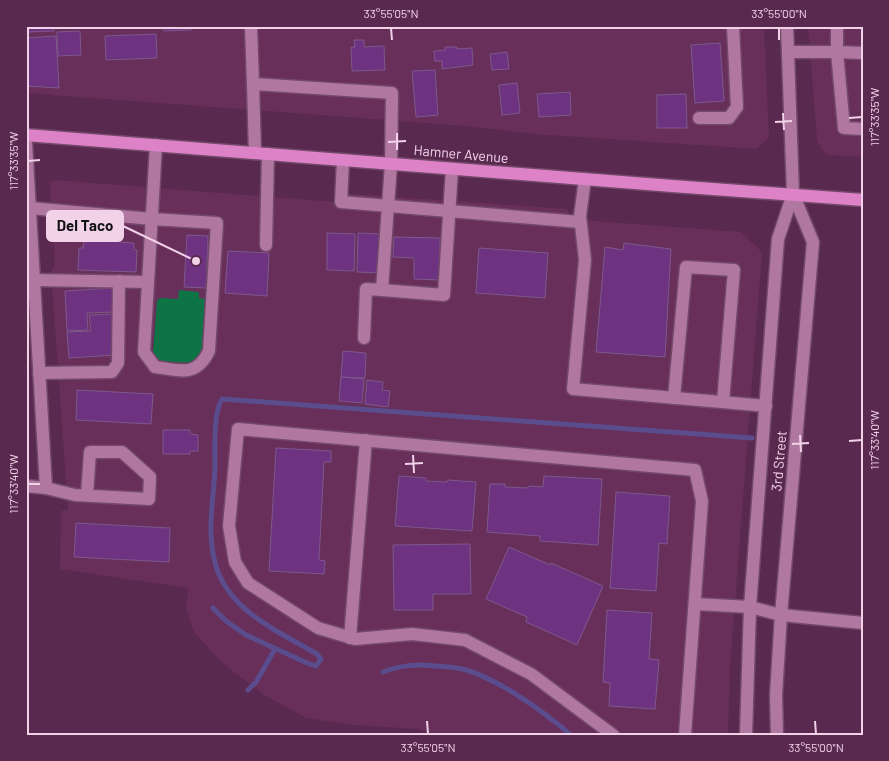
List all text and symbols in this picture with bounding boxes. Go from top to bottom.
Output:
text: 33°55'05"N [363,6,419,20]
text: 33°55'00"N [751,6,807,20]
text: 117°33'35"W [867,87,881,146]
text: 117°33'35"W [6,131,20,190]
street label: Hamner Avenue [413,141,509,166]
callout: Del Taco [47,211,123,241]
text: Del Taco [57,216,113,234]
text: 117°33'40"W [867,410,881,470]
street label: 3rd Street [767,430,790,492]
text: 117°33'40"W [6,454,20,514]
text: 33°55'05"N [400,740,456,754]
text: 33°55'00"N [788,740,844,754]

